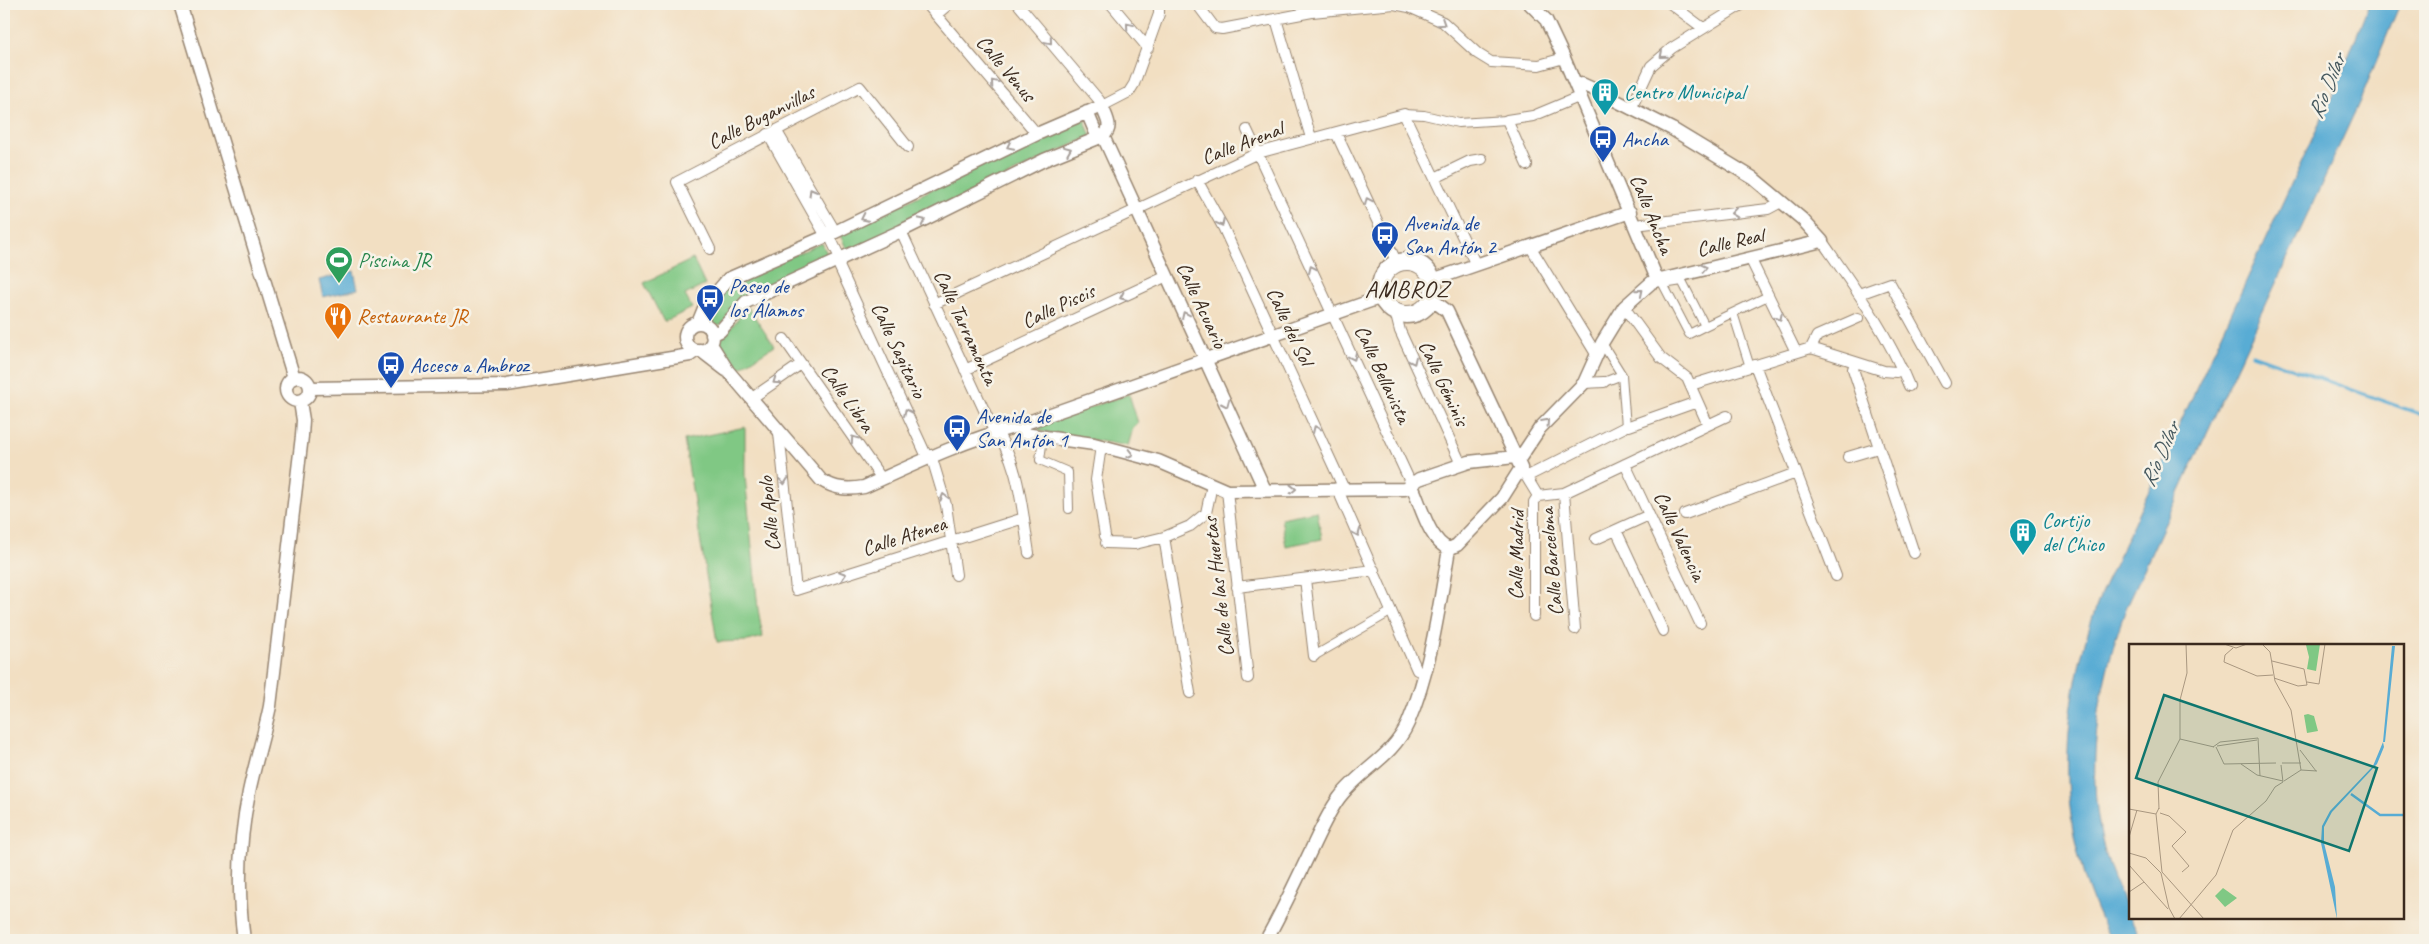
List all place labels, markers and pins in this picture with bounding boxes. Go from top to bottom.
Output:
building icon: Centro Municipal [1590,77,1620,116]
place label: Centro Municipal [1624,79,1748,105]
bus stop icon: Ancha [1588,124,1618,163]
place label: Ancha [1622,126,1670,152]
place label: Avenida de San Antón 2 [1404,210,1498,260]
bus stop icon: Avenida de San Antón 2 [1370,220,1400,259]
sports icon: Piscina JR [324,245,354,284]
place label: Piscina JR [358,247,433,273]
place label: Paseo de los Álamos [729,273,805,323]
bus stop icon: Paseo de los Álamos [695,283,725,322]
restaurant icon: Restaurante JR [323,301,353,340]
place label: Restaurante JR [357,303,470,329]
bus stop icon: Acceso a Ambroz [376,350,406,389]
place label: Acceso a Ambroz [410,352,531,378]
place label: Avenida de San Antón 1 [976,403,1070,453]
bus stop icon: Avenida de San Antón 1 [942,413,972,452]
place label: Cortijo del Chico [2042,507,2106,557]
building icon: Cortijo del Chico [2008,517,2038,556]

